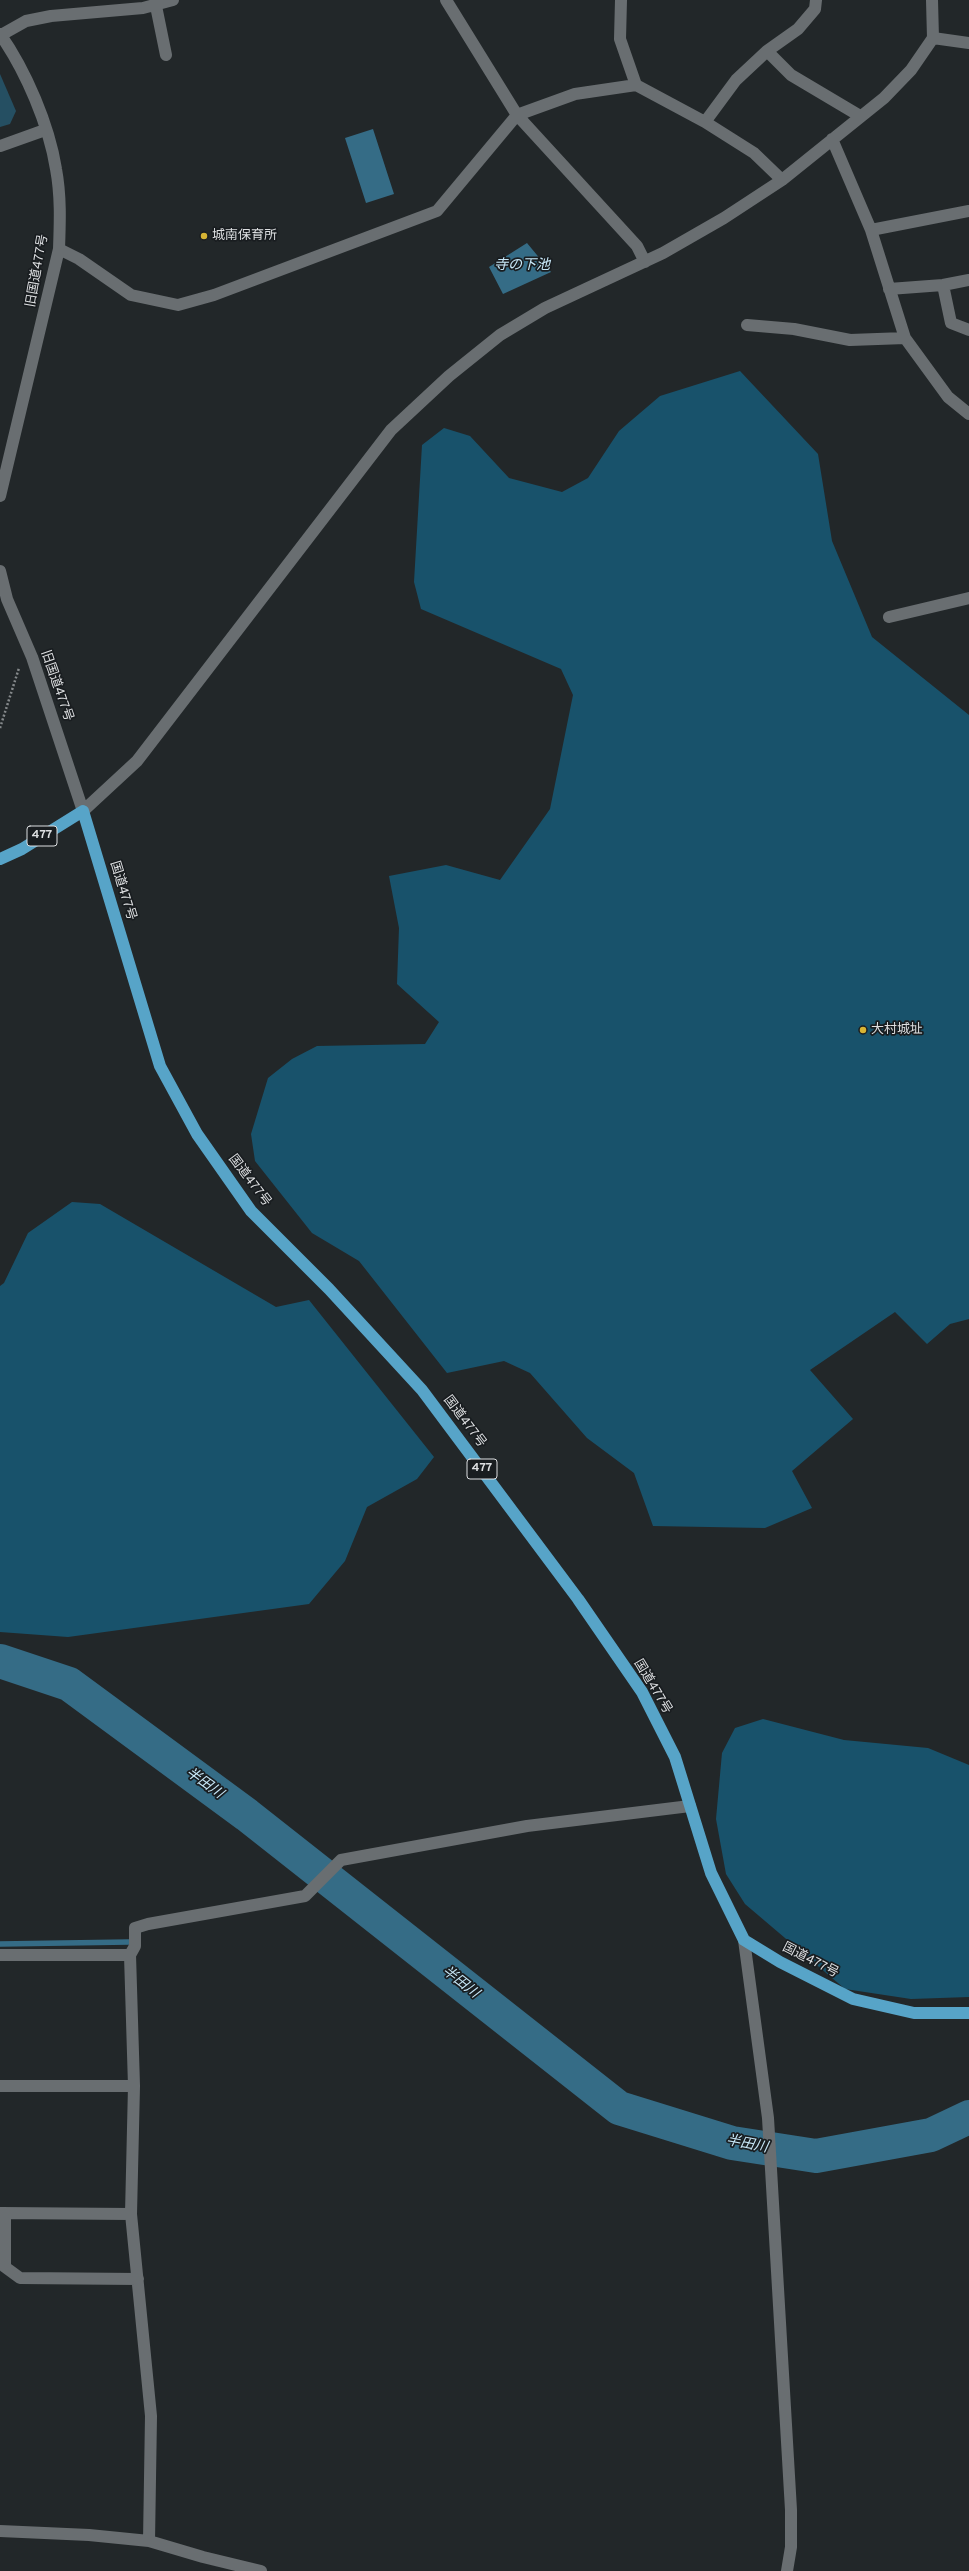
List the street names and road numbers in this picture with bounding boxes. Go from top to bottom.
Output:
street label: 旧国道477号 [24,233,52,309]
street label: 旧国道477号 [37,648,75,724]
road number: 477 [27,826,57,846]
street label: 国道477号 [106,860,138,922]
street label: 国道477号 [224,1152,274,1210]
street label: 国道477号 [439,1393,489,1451]
road number: 477 [467,1459,497,1479]
street label: 国道477号 [630,1657,674,1717]
street label: 国道477号 [779,1940,841,1982]

